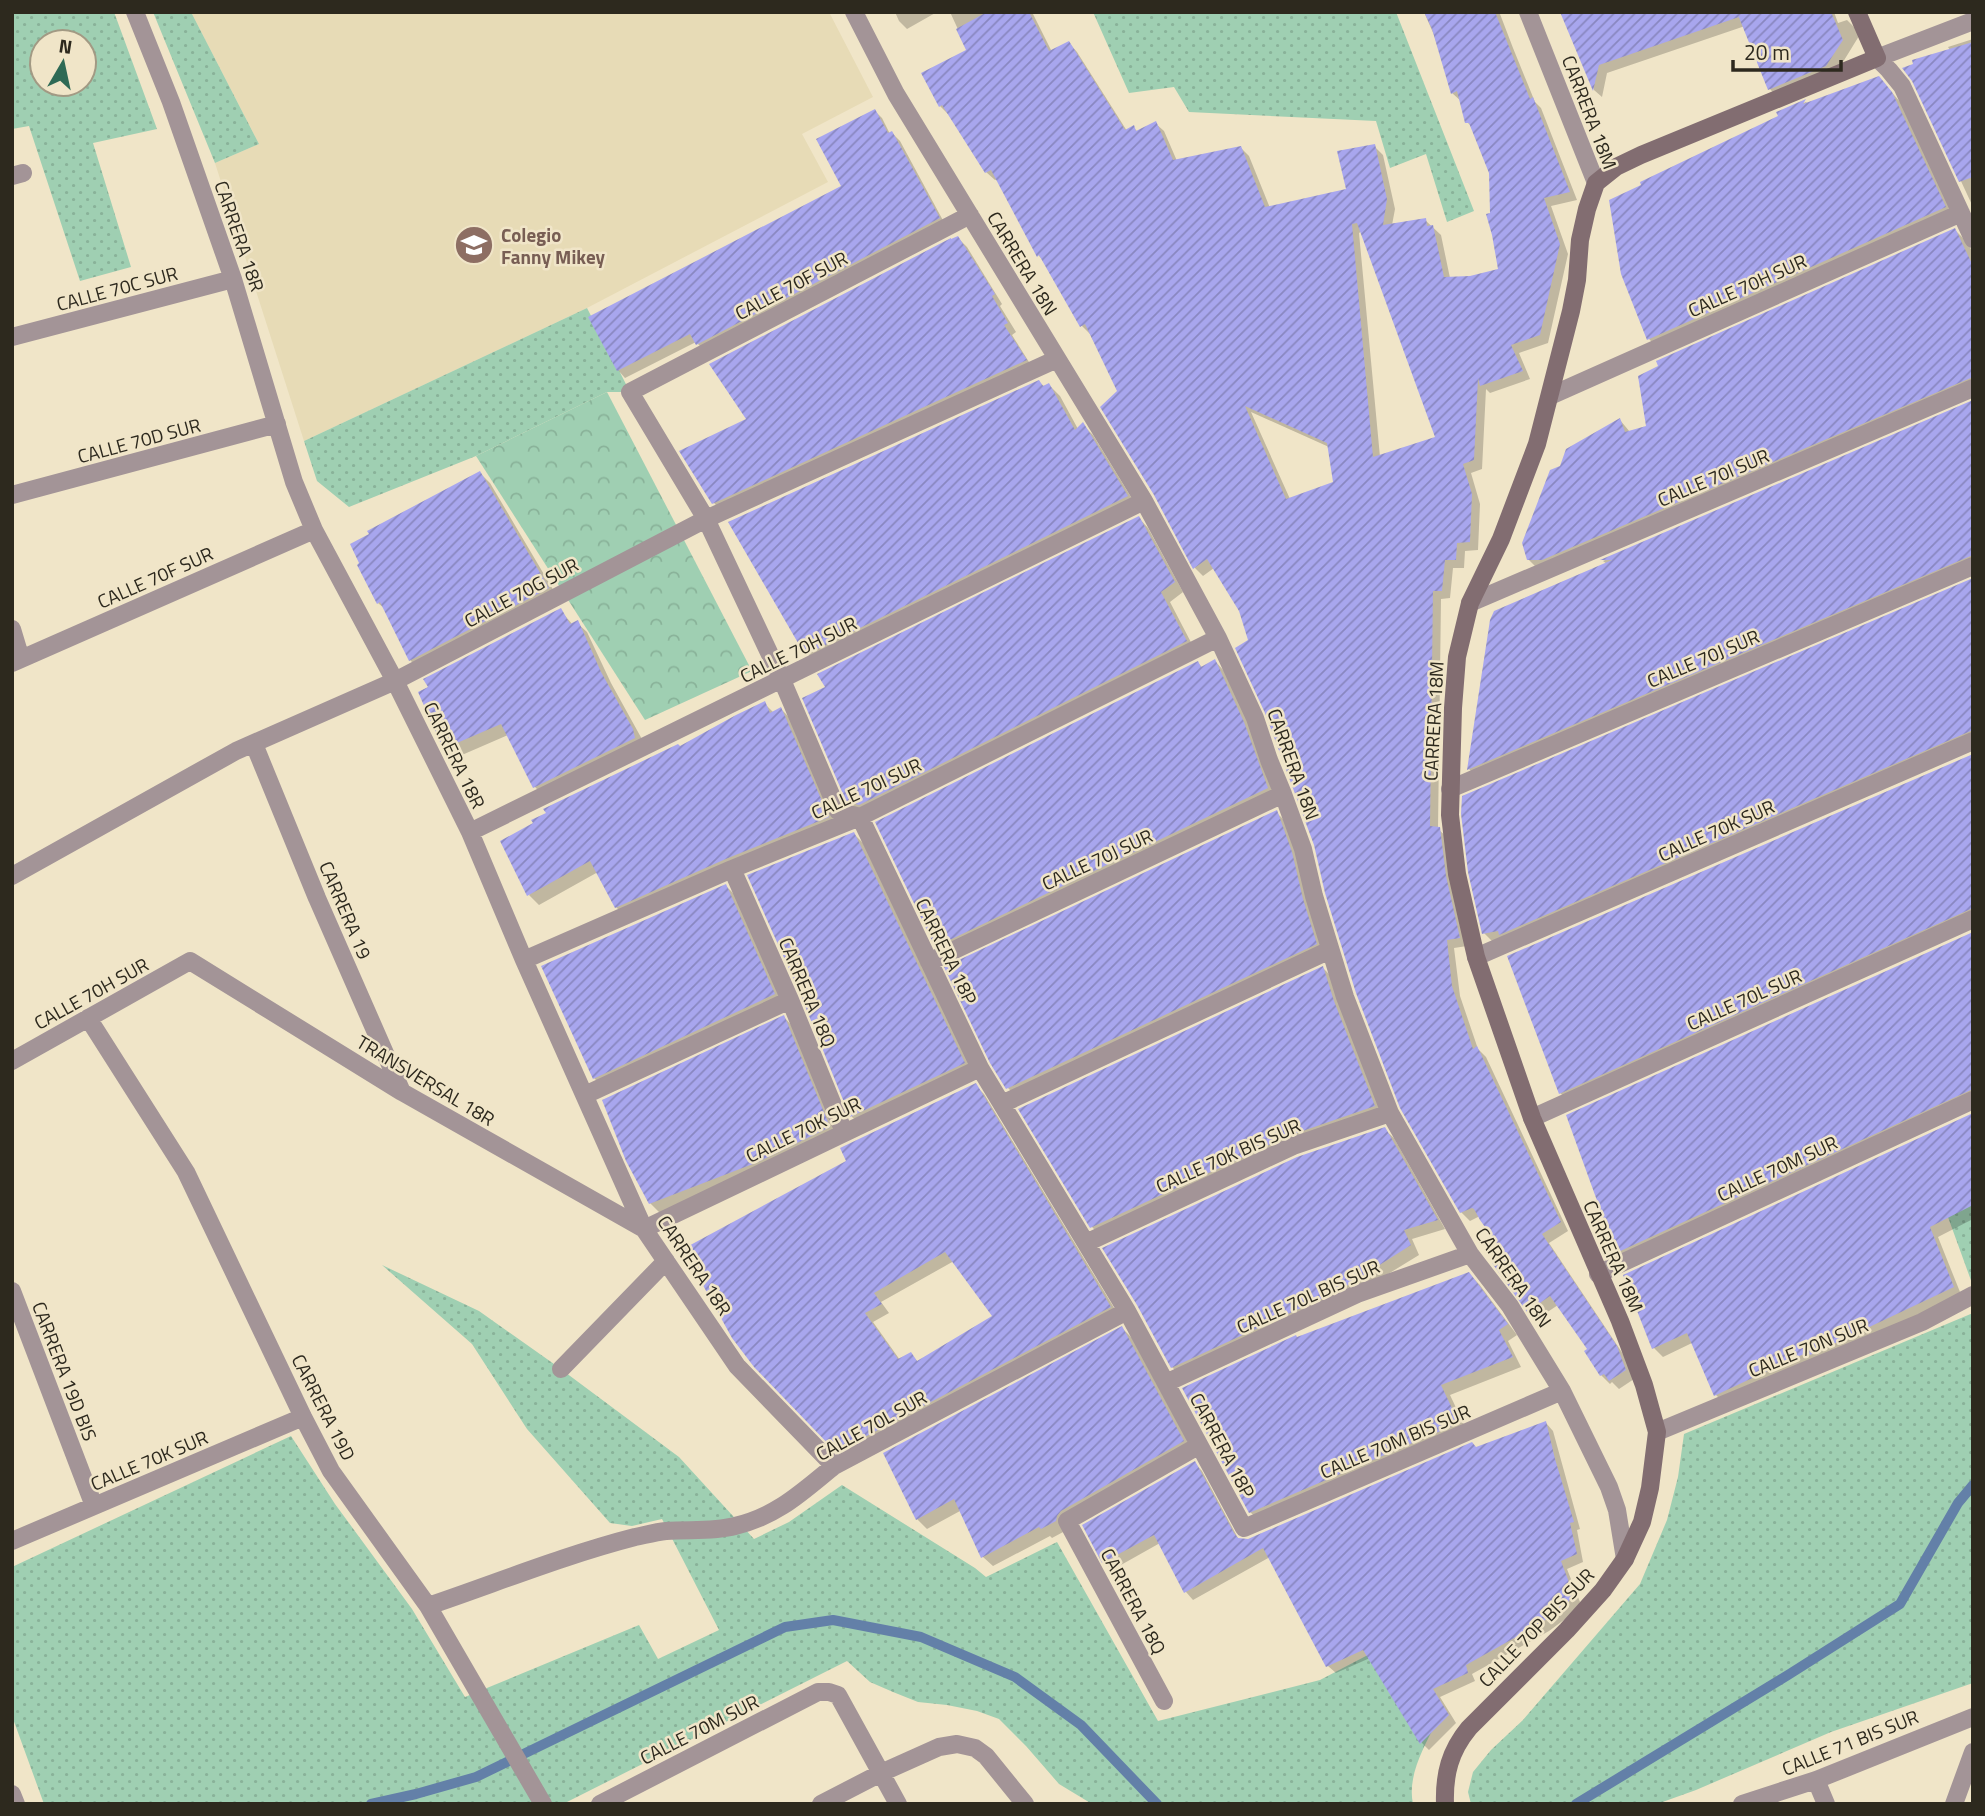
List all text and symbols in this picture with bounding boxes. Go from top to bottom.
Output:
north arrow [28,28,98,98]
scale bar [1733,28,1842,72]
text: N [57,30,75,61]
text: 20 m [1744,36,1790,68]
street label: CARRERA 18M [1555,51,1625,173]
street label: CARRERA 18R [207,177,273,295]
street label: CARRERA 18N [980,205,1066,321]
place label: Colegio Fanny Mikey [501,220,605,271]
school or university icon: Colegio Fanny Mikey [453,224,495,266]
street label: CALLE 70F SUR [729,243,853,327]
street label: CALLE 70H SUR [1683,246,1811,324]
street label: CALLE 70C SUR [53,258,181,318]
street label: CALLE 70D SUR [74,410,204,470]
street label: CALLE 70I SUR [1653,440,1773,514]
street label: CALLE 70F SUR [92,538,218,616]
street label: CALLE 70G SUR [459,550,583,634]
street label: CALLE 70H SUR [735,608,861,690]
street label: CALLE 70J SUR [1642,621,1764,695]
street label: CARRERA 18M [1415,660,1451,782]
street label: CARRERA 18R [417,697,493,813]
street label: CARRERA 18N [1260,704,1328,824]
street label: CALLE 70I SUR [806,750,926,826]
street label: CALLE 70K SUR [1653,791,1779,869]
street label: CALLE 70J SUR [1037,821,1157,897]
street label: CARRERA 19 [312,856,380,964]
street label: CARRERA 18P [909,893,985,1009]
street label: CARRERA 18Q [772,933,844,1051]
street label: CALLE 70H SUR [28,950,154,1036]
street label: CALLE 70L SUR [1682,961,1806,1037]
street label: TRANSVERSAL 18R [351,1027,501,1133]
street label: CALLE 70K SUR [740,1089,866,1169]
street label: CALLE 70K BIS SUR [1151,1110,1305,1200]
street label: CALLE 70M SUR [1712,1127,1842,1209]
street label: CARRERA 18M [1576,1195,1652,1317]
street label: CARRERA 18R [651,1209,739,1321]
street label: CARRERA 18N [1469,1221,1559,1333]
street label: CALLE 70L BIS SUR [1232,1251,1384,1341]
street label: CARRERA 19D BIS [25,1297,105,1445]
street label: CALLE 70N SUR [1744,1310,1872,1384]
street label: CARRERA 19D [285,1349,363,1465]
street label: CALLE 70L SUR [810,1382,932,1468]
street label: CARRERA 18P [1183,1387,1263,1503]
street label: CALLE 70M BIS SUR [1315,1396,1475,1486]
street label: CALLE 70K SUR [86,1422,212,1498]
street label: CARRERA 18Q [1094,1543,1174,1659]
street label: CALLE 70P BIS SUR [1471,1561,1601,1693]
street label: CALLE 70M SUR [634,1687,764,1771]
street label: CALLE 71 BIS SUR [1777,1701,1923,1783]

